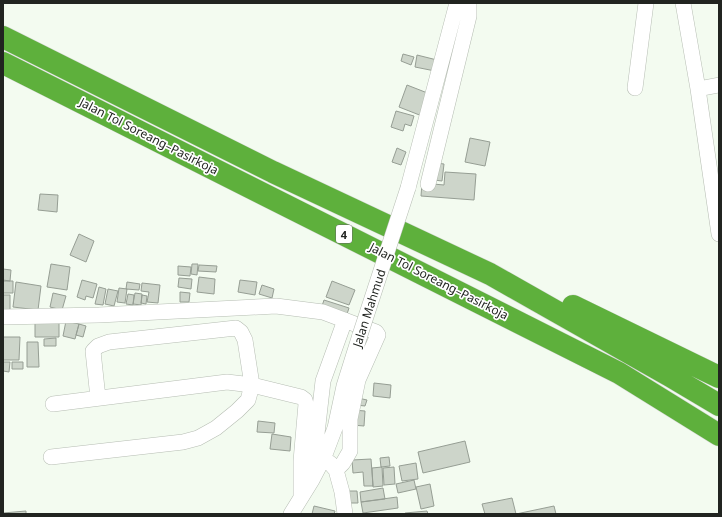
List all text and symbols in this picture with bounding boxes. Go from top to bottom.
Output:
street label: Jalan Tol Soreang–Pasirkoja [76,93,221,178]
road number: 4 [336,225,352,243]
street label: Jalan Tol Soreang–Pasirkoja [366,238,511,323]
street label: Jalan Mahmud [348,267,390,350]

